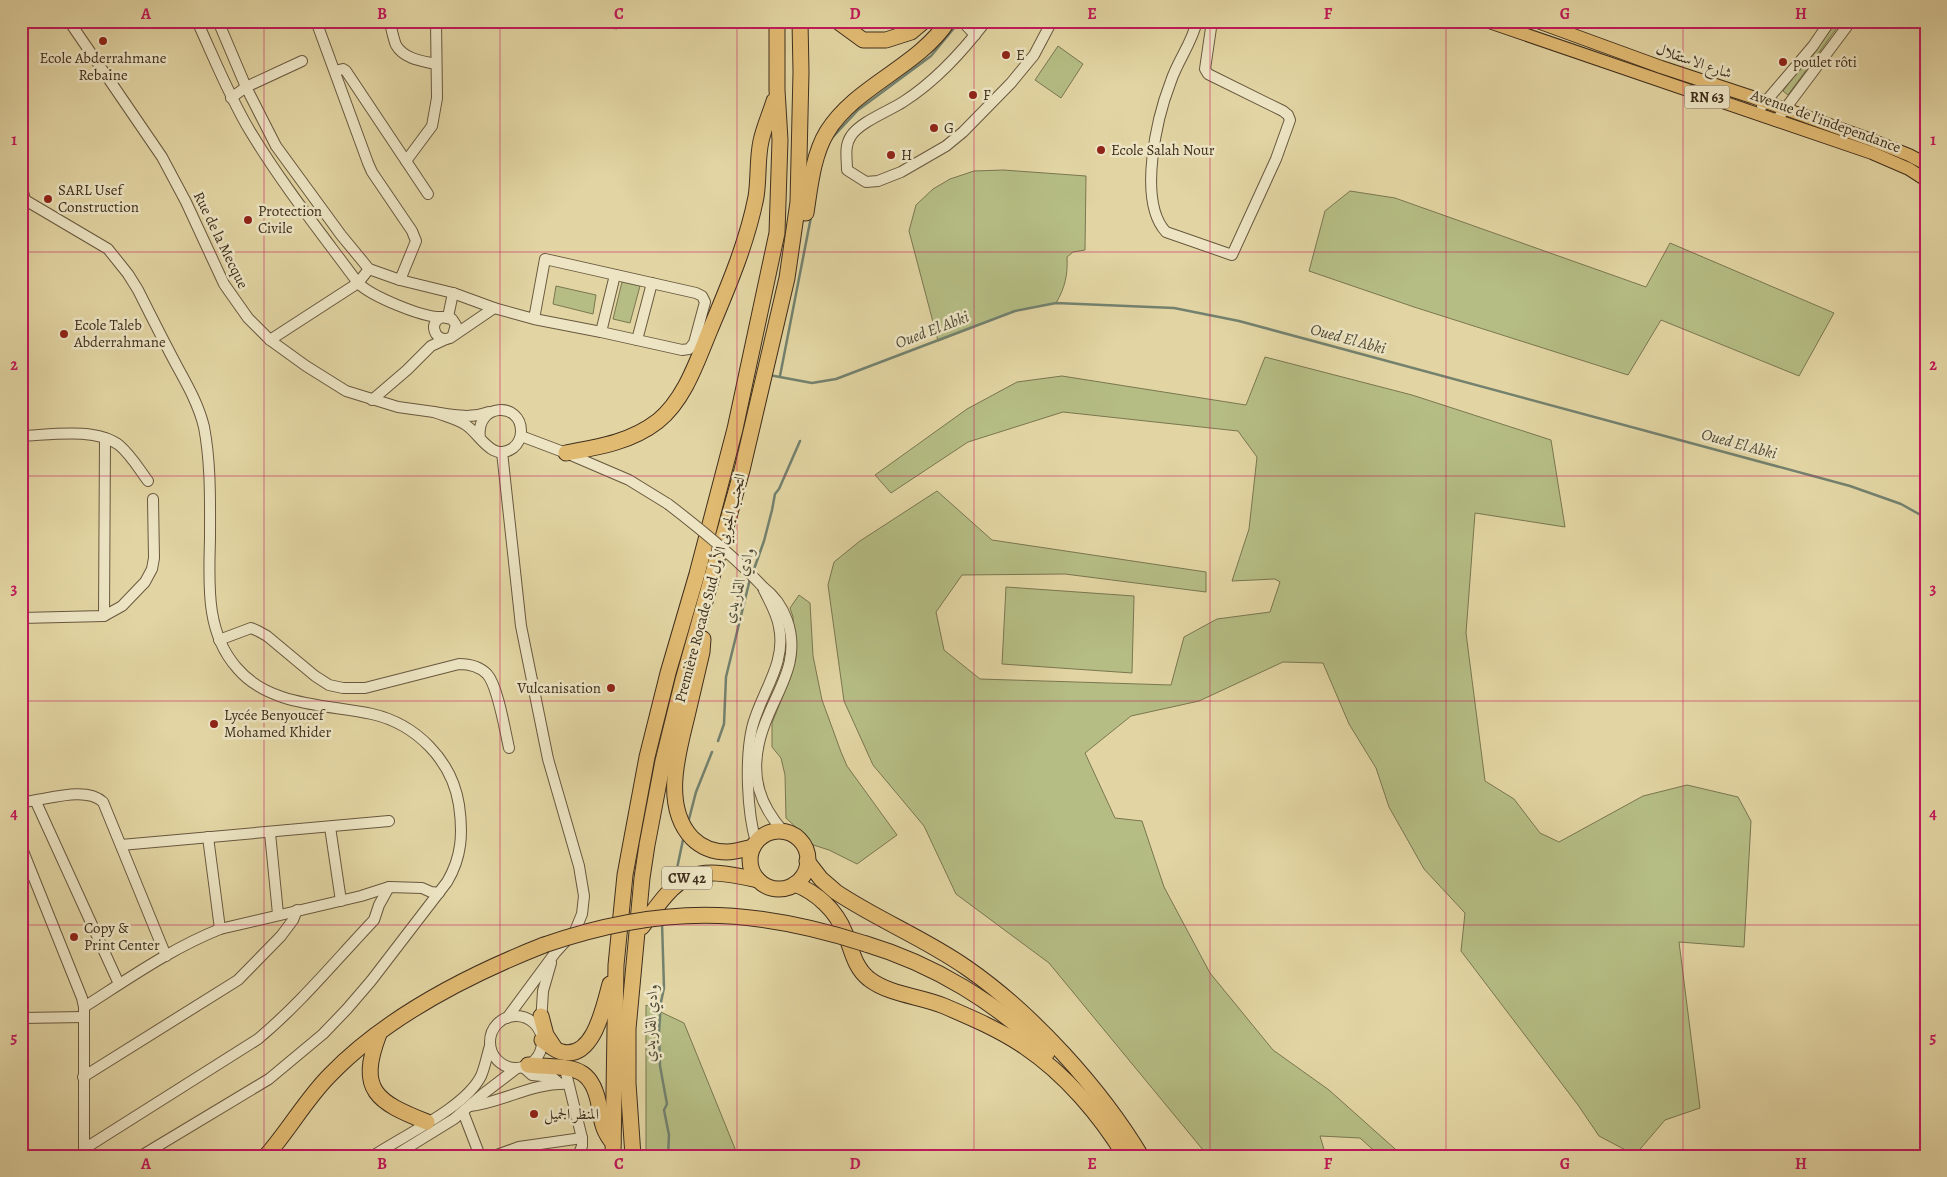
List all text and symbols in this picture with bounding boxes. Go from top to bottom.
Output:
text: A [140,3,152,25]
text: B [377,3,387,25]
text: C [614,3,624,25]
text: D [849,3,861,25]
text: E [1087,3,1097,25]
text: F [1324,3,1333,25]
text: G [1560,3,1570,25]
text: H [1795,3,1807,25]
marker: Ecole Abderrahmane Rebaine [97,35,109,47]
street label: شارع الاستقلال [1652,39,1735,86]
place label: E [1016,45,1025,65]
place label: Ecole Abderrahmane Rebaine [39,48,167,85]
marker: E [1000,49,1012,61]
place label: poulet rôti [1793,52,1857,72]
marker: poulet rôti [1777,56,1789,68]
street label: Avenue de l'independance [1747,84,1904,157]
place label: F [983,85,991,105]
road number: RN 63 [1684,85,1730,108]
marker: F [967,89,979,101]
place label: G [944,118,954,138]
marker: G [928,122,940,134]
text: 1 [11,129,17,151]
text: 1 [1930,129,1936,151]
place label: Ecole Salah Nour [1111,140,1215,160]
marker: Ecole Salah Nour [1095,144,1107,156]
place label: H [901,145,912,165]
marker: H [885,149,897,161]
place label: SARL Usef Construction [58,180,139,217]
street label: Rue de la Mecque [189,188,253,292]
marker: SARL Usef Construction [42,193,54,205]
place label: Protection Civile [258,201,322,238]
marker: Protection Civile [242,214,254,226]
water label: Oued El Abki [892,306,972,354]
place label: Ecole Taleb Abderrahmane [73,315,166,352]
water label: Oued El Abki [1308,318,1388,360]
marker: Ecole Taleb Abderrahmane [58,328,70,340]
text: 2 [10,354,18,376]
text: 2 [1929,354,1937,376]
water label: Oued El Abki [1699,423,1779,465]
street label: Première Rocade Sud التجنب الجنوبي الأول [669,471,752,705]
water label: وادي القاريدي [718,544,761,626]
text: 3 [11,578,18,600]
text: 3 [1930,578,1937,600]
place label: Vulcanisation [516,678,601,698]
marker: Vulcanisation [605,682,617,694]
place label: Lycée Benyoucef Mohamed Khider [224,705,332,742]
marker: Lycée Benyoucef Mohamed Khider [208,718,220,730]
text: 4 [10,803,18,825]
text: 4 [1929,803,1937,825]
road number: CW 42 [662,866,712,890]
place label: Copy & Print Center [84,918,160,955]
marker: Copy & Print Center [68,931,80,943]
water label: وادي القاريدي [639,983,664,1063]
text: 5 [11,1027,18,1049]
text: 5 [1930,1027,1937,1049]
place label: المنظر الجميل [544,1104,599,1125]
marker: المنظر الجميل [528,1108,540,1120]
text: A [140,1153,152,1175]
text: B [377,1153,387,1175]
text: C [614,1153,624,1175]
text: D [849,1153,861,1175]
text: E [1087,1153,1097,1175]
text: F [1324,1153,1333,1175]
text: G [1560,1153,1570,1175]
text: H [1795,1153,1807,1175]

